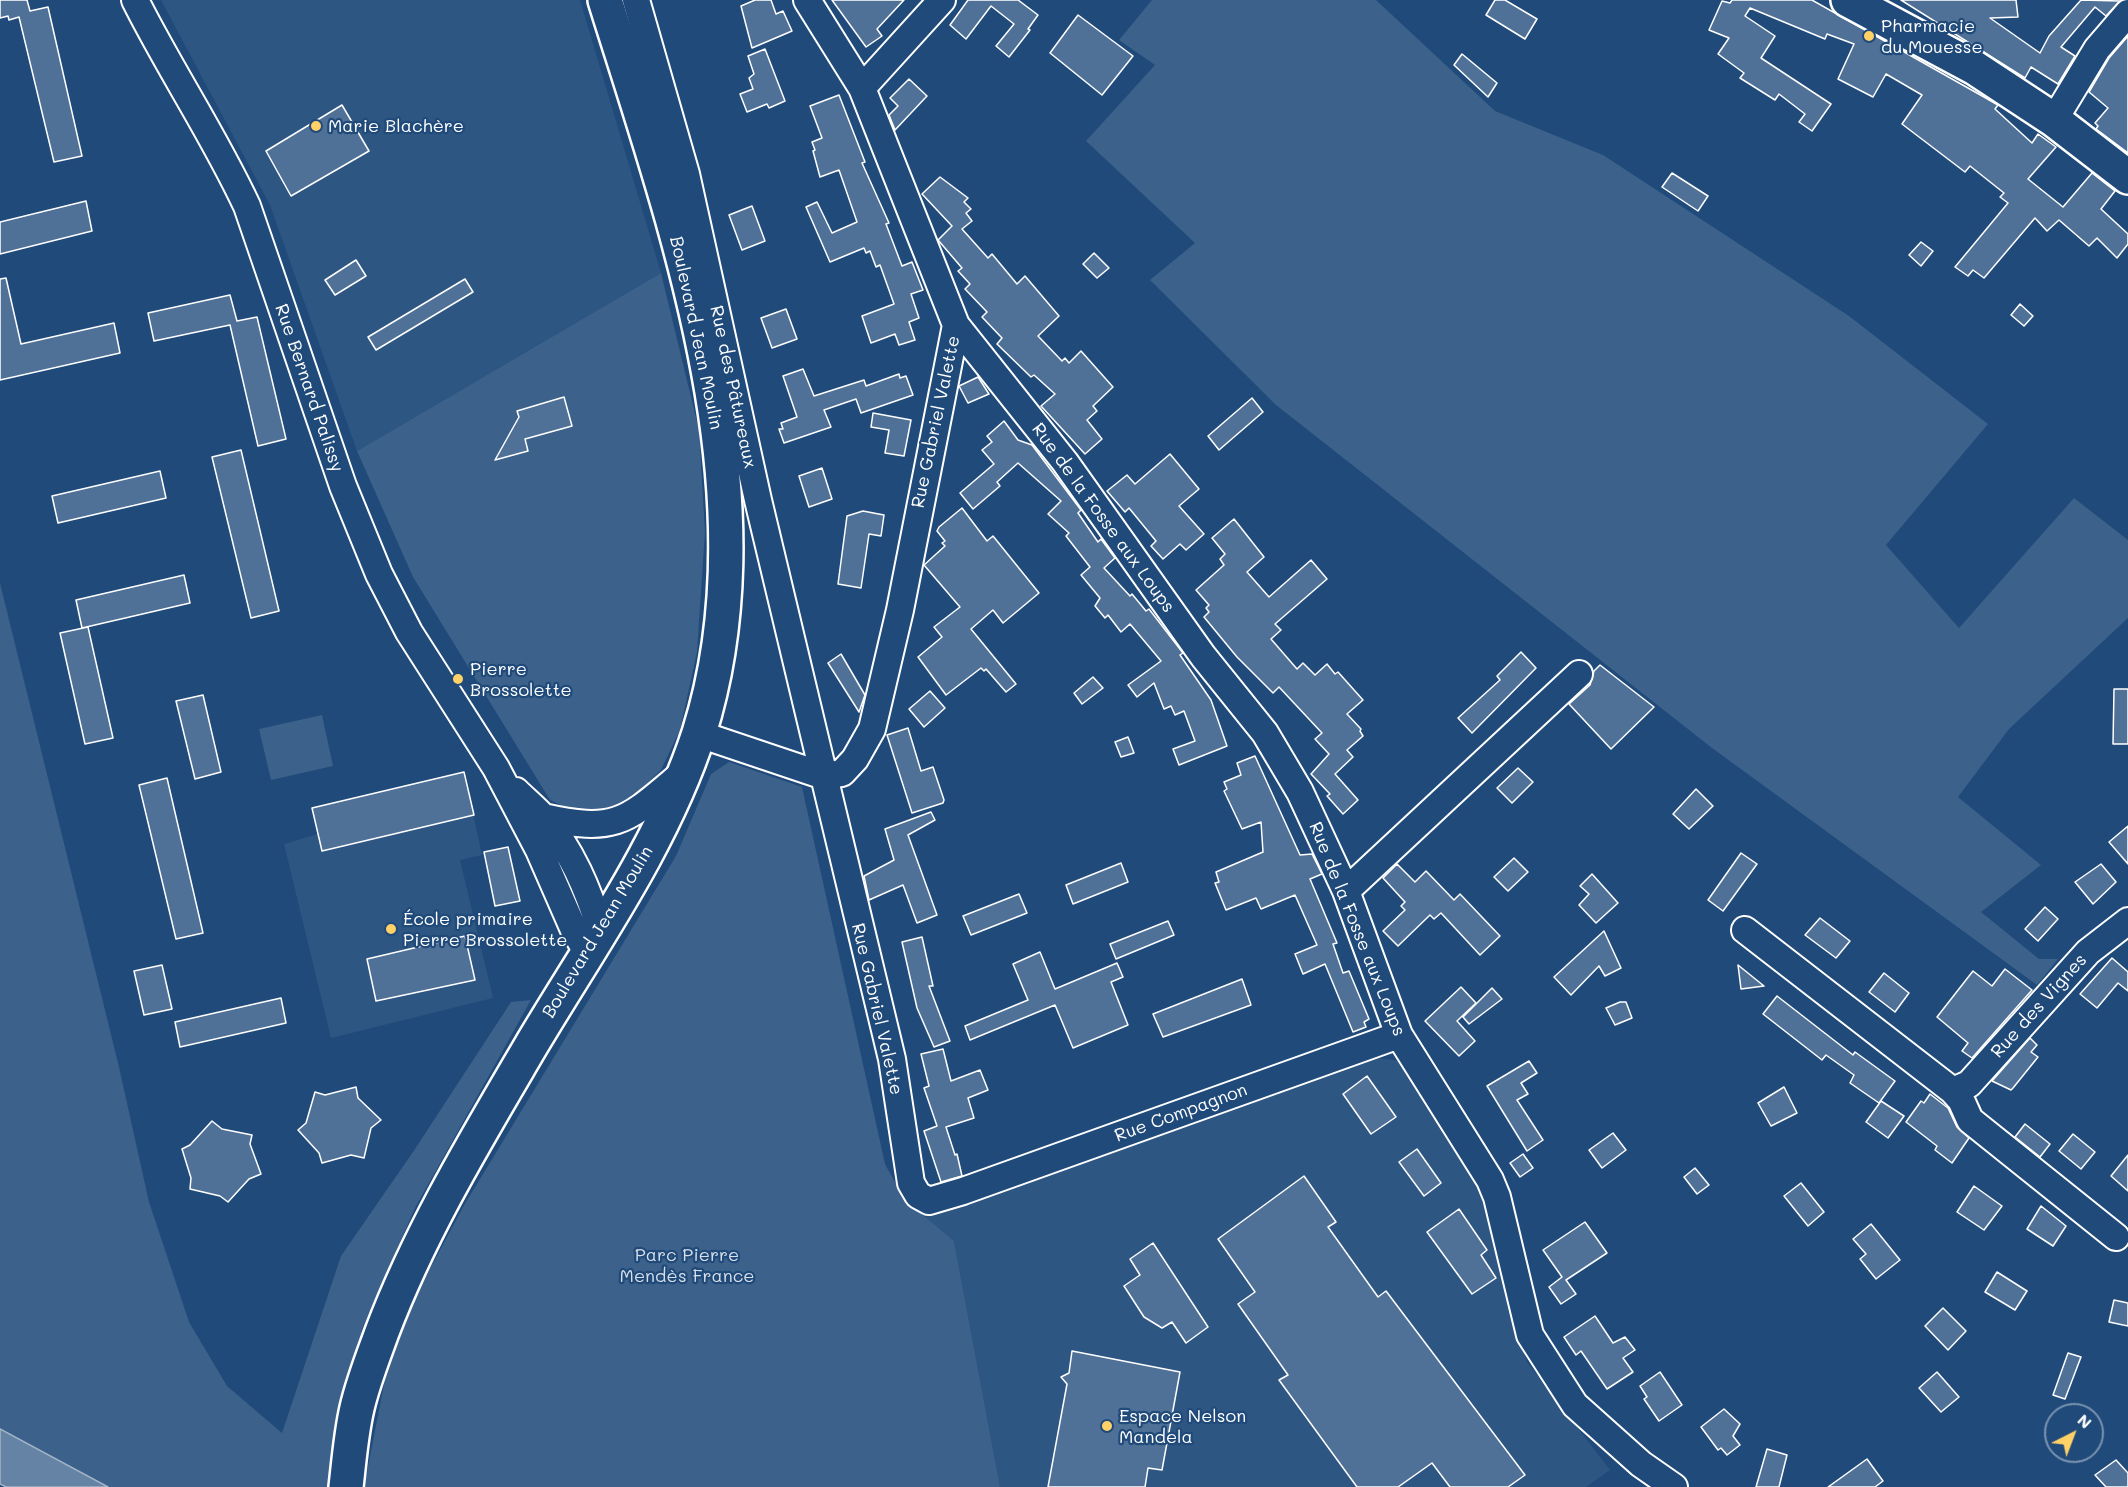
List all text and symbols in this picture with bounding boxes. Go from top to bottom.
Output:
place label: Pharmacie du Mouesse [1881,15,1983,57]
marker: Pharmacie du Mouesse [1862,29,1876,43]
place label: Marie Blachère [328,115,464,137]
marker: Marie Blachère [309,119,323,133]
street label: Boulevard Jean Moulin [665,234,727,432]
street label: Rue Bernard Palissy [270,301,348,475]
street label: Rue des Pâtureaux [705,304,761,470]
street label: Rue Gabriel Valette [907,334,965,510]
street label: Rue de la Fosse aux Loups [1027,419,1179,617]
place label: Pierre Brossolette [470,658,572,700]
marker: Pierre Brossolette [451,672,465,686]
street label: Rue de la Fosse aux Loups [1304,819,1410,1039]
street label: Boulevard Jean Moulin [538,842,658,1022]
place label: École primaire Pierre Brossolette [403,908,567,950]
street label: Rue Gabriel Valette [847,921,907,1097]
marker: École primaire Pierre Brossolette [384,922,398,936]
street label: Rue des Vignes [1987,949,2091,1063]
street label: Rue Compagnon [1112,1079,1250,1147]
park label: Parc Pierre Mendès France [620,1244,754,1286]
north arrow [2044,1403,2104,1463]
place label: Espace Nelson Mandela [1119,1405,1246,1448]
text: N [2073,1409,2097,1433]
marker: Espace Nelson Mandela [1100,1419,1114,1433]

